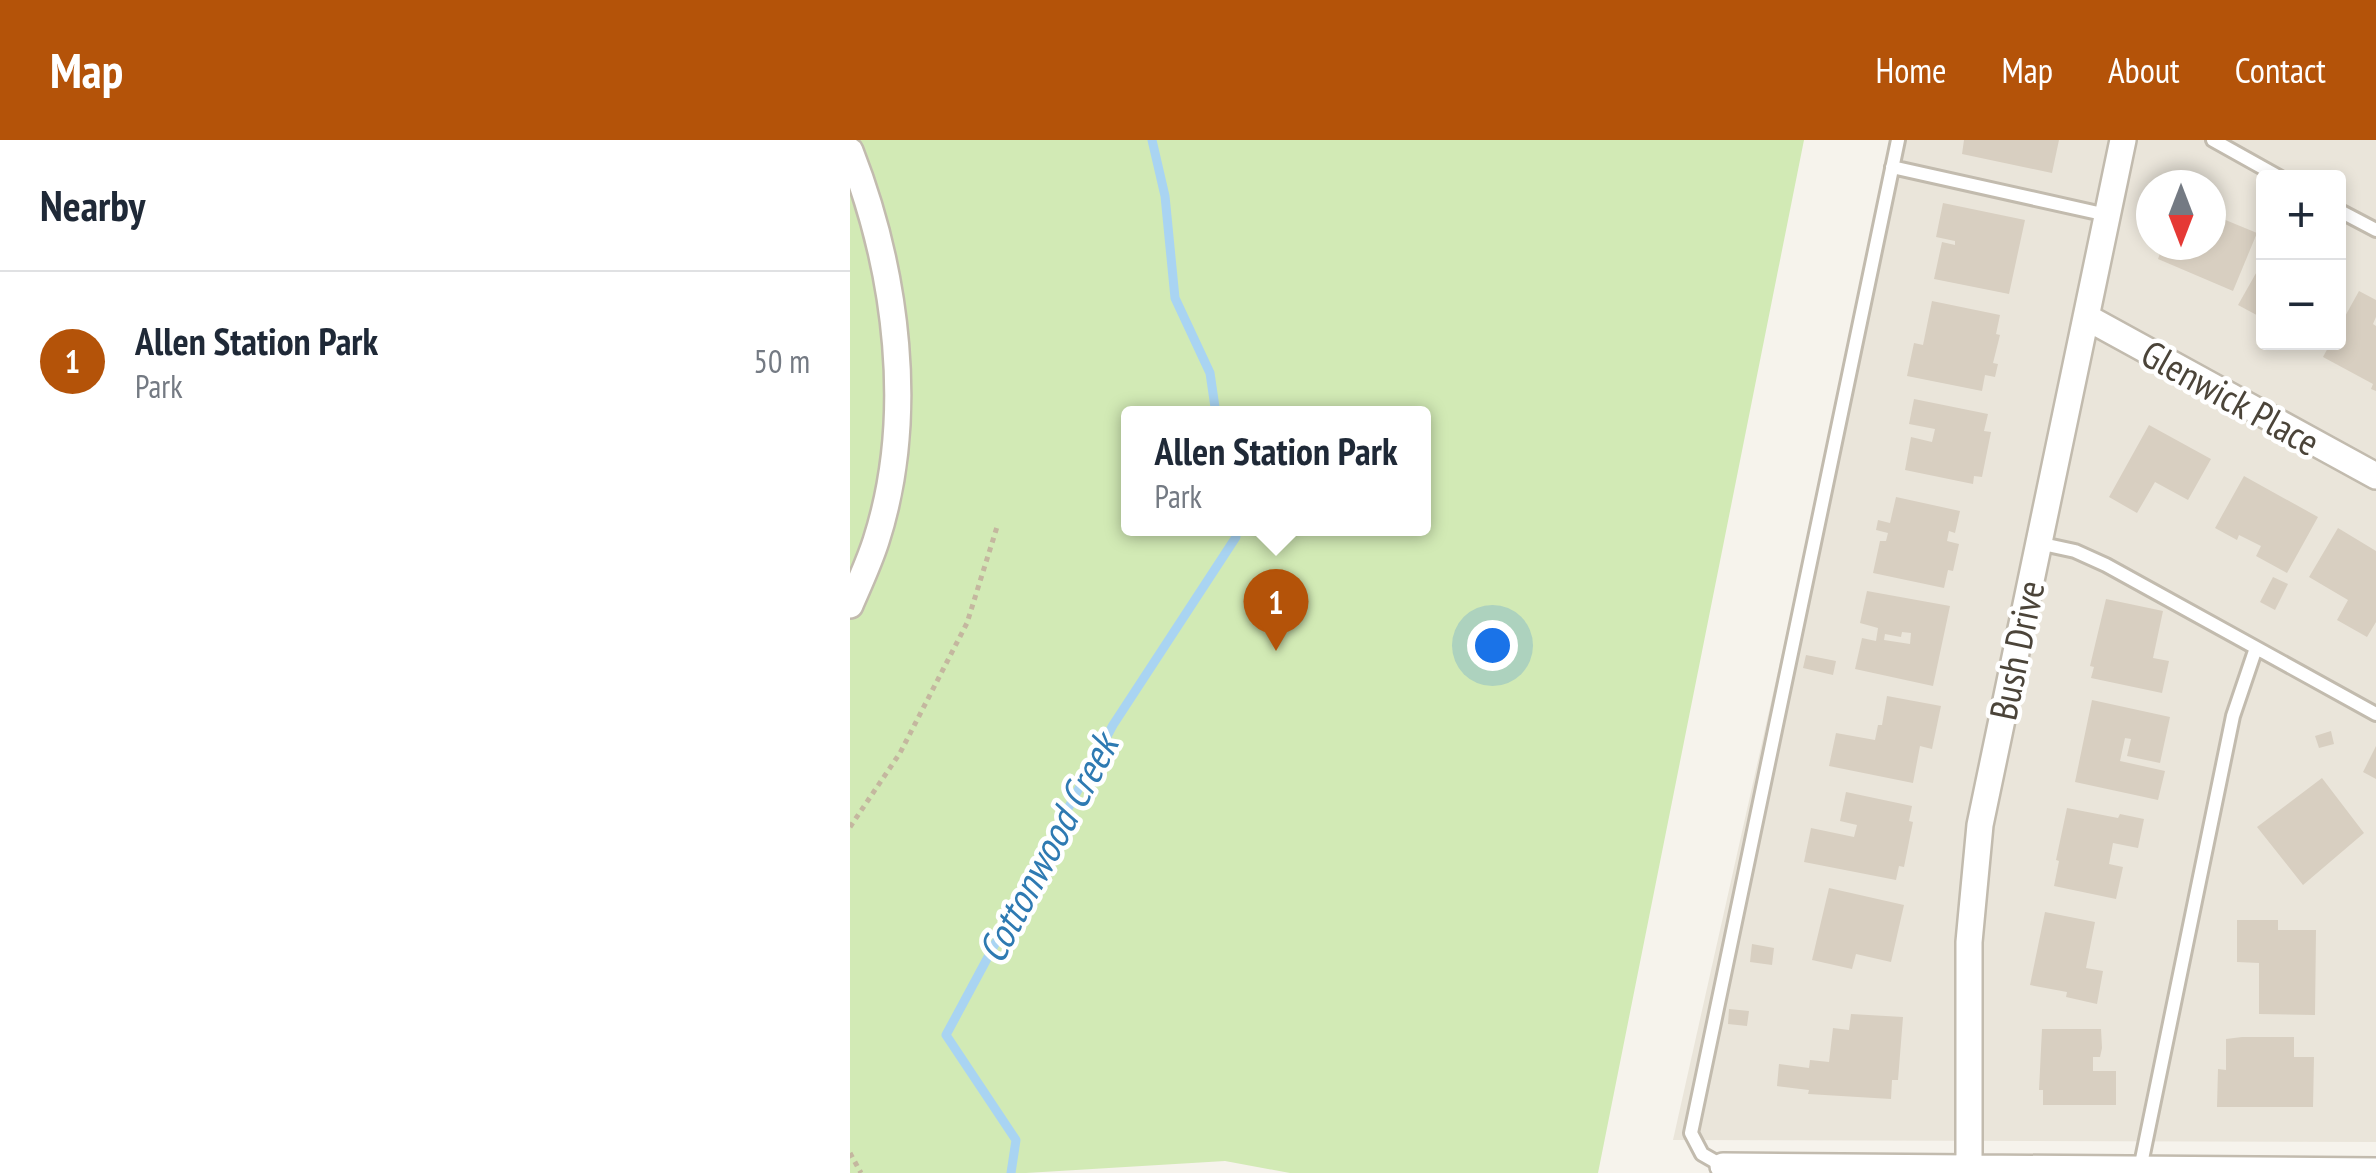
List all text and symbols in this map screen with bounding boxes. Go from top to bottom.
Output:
text: Map [50,39,123,101]
text: Home [1875,47,1947,93]
text: Map [2002,47,2053,93]
text: About [2108,47,2180,93]
text: Contact [2235,47,2326,93]
north arrow [2136,170,2226,260]
map controls [2256,170,2346,350]
button: + [2256,170,2346,260]
text: Nearby [40,178,145,233]
button: − [2256,260,2346,350]
text: Allen Station Park [135,316,378,365]
street label: Glenwick Place [2134,328,2328,466]
text: 1 [65,340,80,382]
text: 50 m [754,340,810,382]
text: Park [135,365,183,407]
popup [1121,406,1431,536]
text: Allen Station Park [1154,426,1398,475]
text: Park [1154,475,1202,517]
pin: 1 [1244,568,1308,651]
street label: Bush Drive [1977,576,2055,724]
your location [1467,620,1518,671]
water label: Cottonwood Creek [965,721,1131,971]

